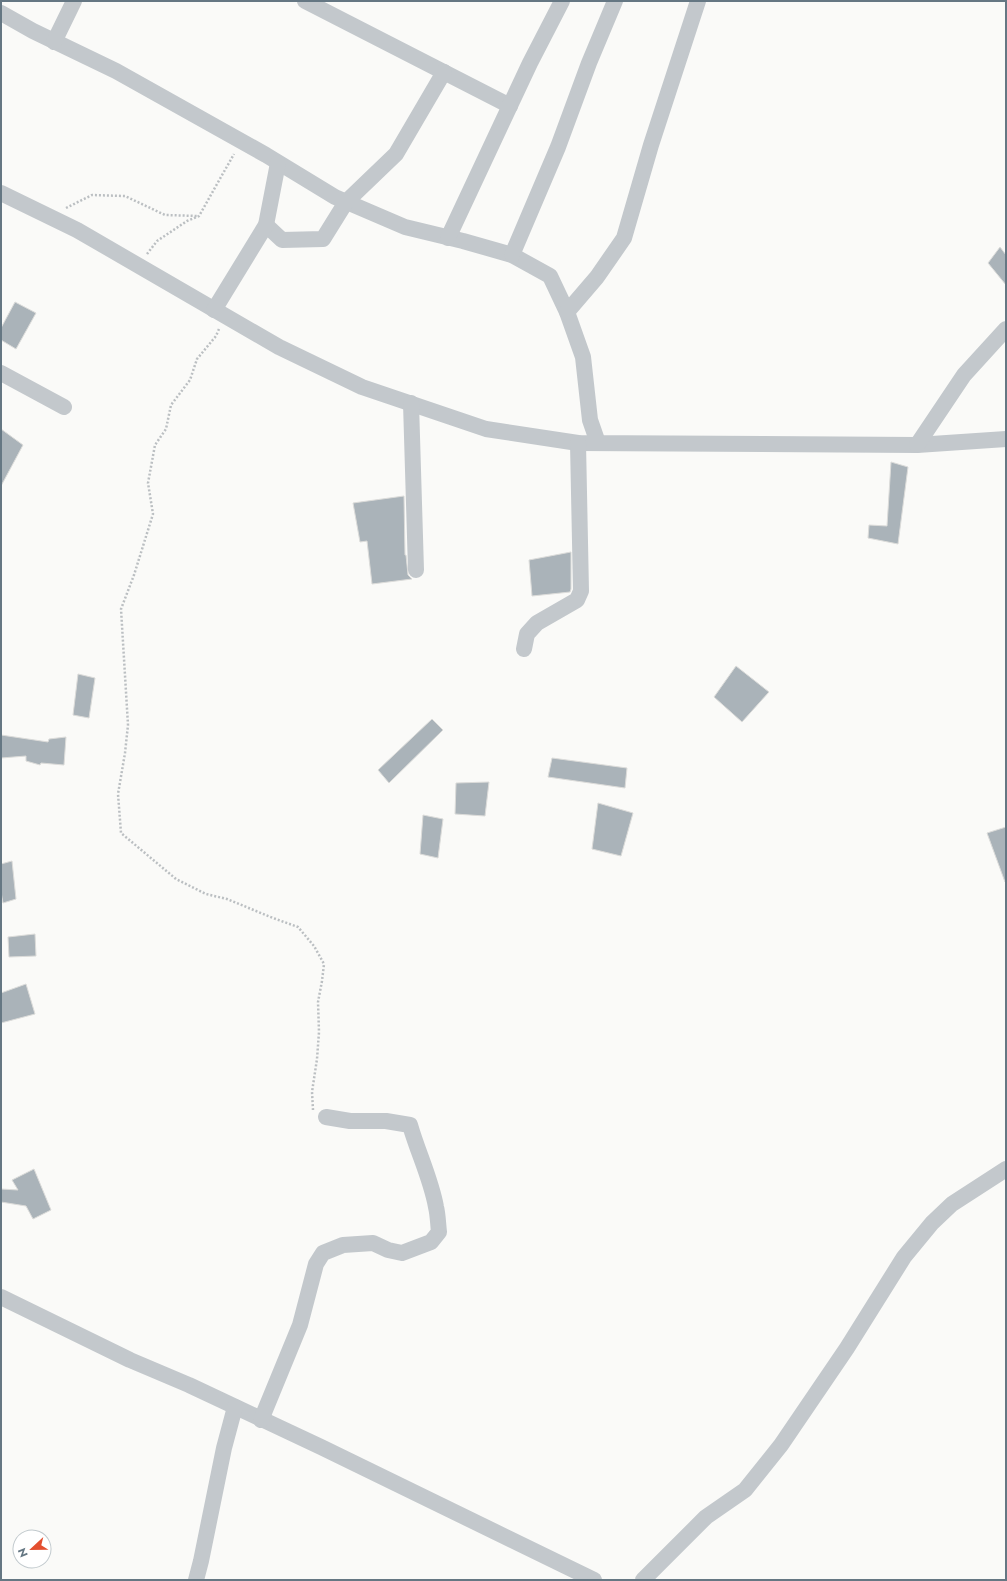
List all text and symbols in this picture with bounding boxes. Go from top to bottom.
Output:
north arrow [12,1529,52,1569]
text: N [14,1546,32,1560]

